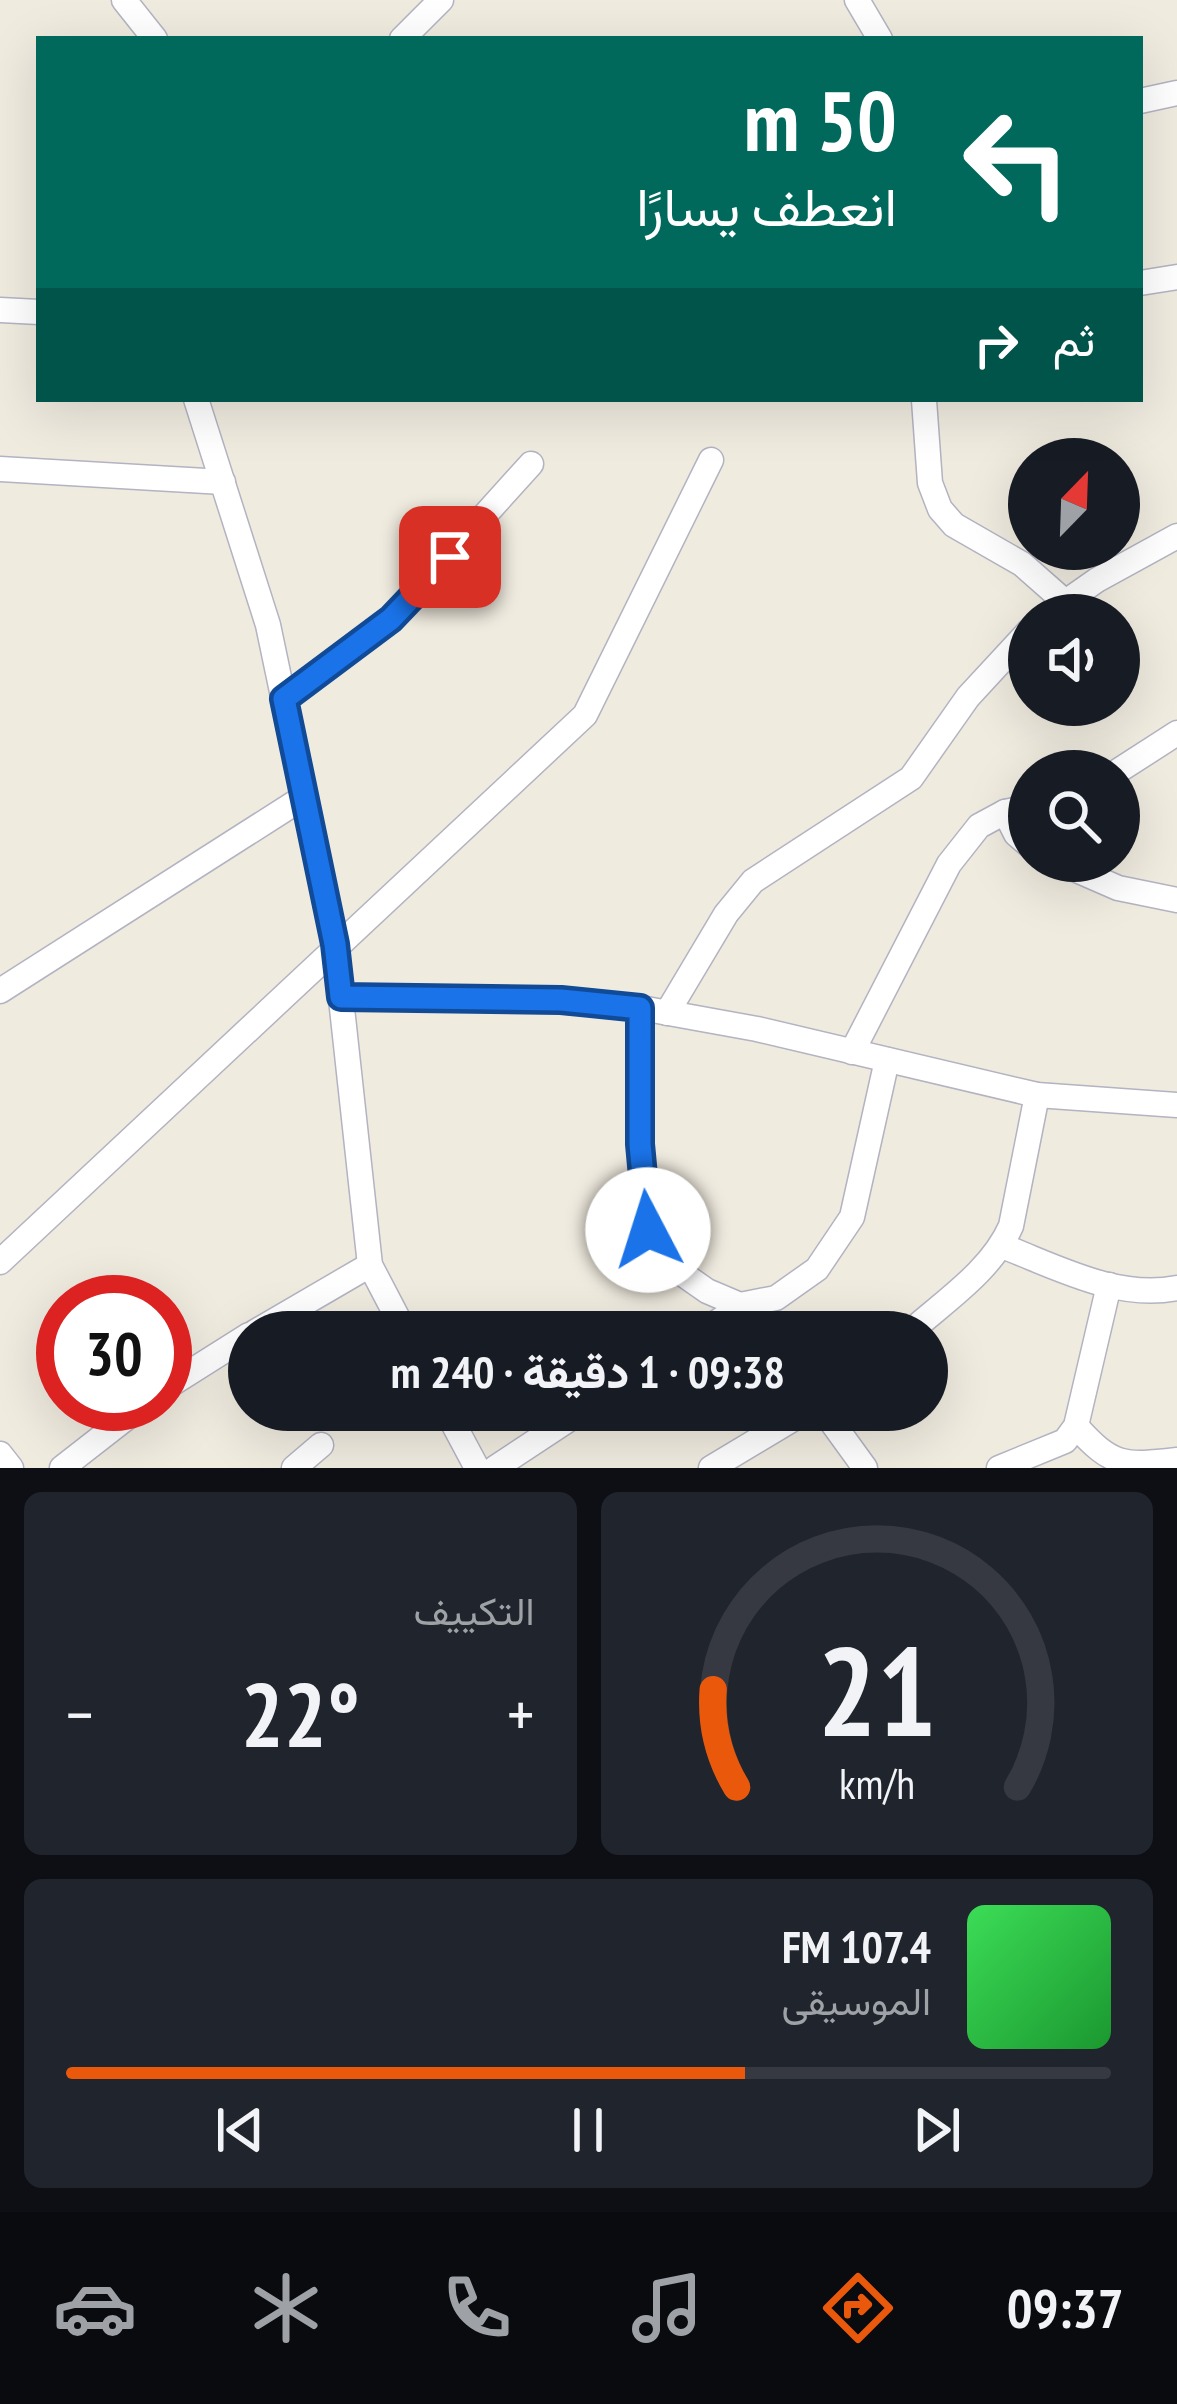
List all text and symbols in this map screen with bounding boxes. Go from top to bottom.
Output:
text: 50 m [744,65,897,174]
icon: left [939,84,1095,240]
text: انعطف يسارًا [636,171,897,241]
text: ثم [1053,310,1095,368]
icon: right [963,312,1029,378]
north arrow [1008,438,1140,570]
map controls [1008,438,1140,882]
pin [399,506,501,608]
icon: arrive [417,524,483,590]
button: sound [1008,594,1140,726]
button: search [1008,750,1140,882]
position arrow [585,1167,711,1293]
speed limit sign: 30 [36,1275,192,1431]
text: 09:38 · 1 دقيقة · 240 m [391,1342,785,1400]
text: التكييف [414,1585,535,1636]
text: 21 [817,1609,936,1770]
text: 22° [241,1655,360,1772]
text: − [66,1671,93,1756]
text: + [507,1671,535,1756]
text: km/h [839,1754,915,1810]
text: 107.4 FM [782,1917,931,1975]
text: الموسيقى [781,1975,931,2026]
icon: previous [207,2097,273,2163]
icon: pause [555,2097,621,2163]
icon: next [904,2097,970,2163]
icon: car [53,2266,137,2350]
icon: climate [244,2266,328,2350]
icon: phone [435,2266,519,2350]
icon: music [625,2266,709,2350]
icon: directions [816,2266,900,2350]
text: 09:37 [1007,2273,1124,2343]

